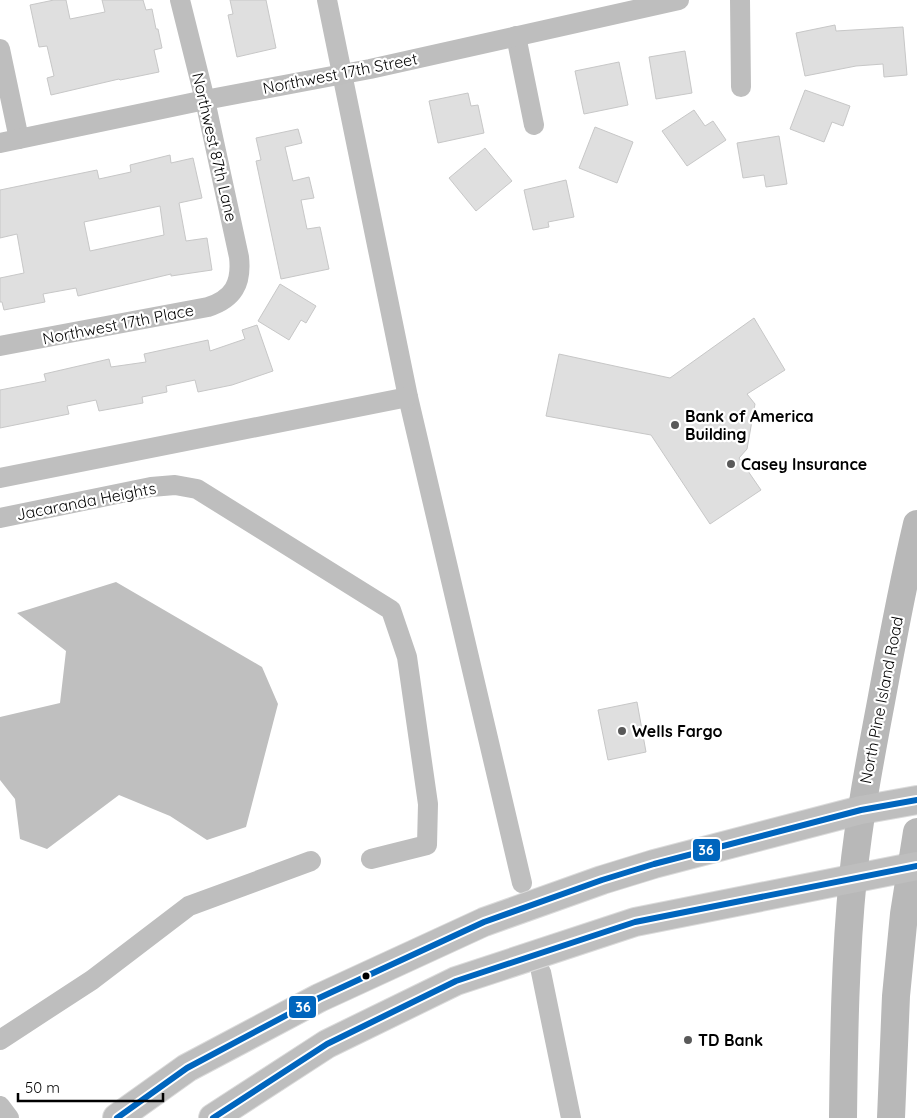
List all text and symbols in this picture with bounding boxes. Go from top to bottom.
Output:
street label: Northwest 17th Street [261,48,419,98]
street label: Northwest 87th Lane [188,71,242,223]
street label: Northwest 17th Place [41,300,195,348]
place label: Bank of America Building [685,406,814,444]
marker: Bank of America Building [669,419,681,431]
place label: Casey Insurance [741,454,867,474]
marker: Casey Insurance [725,458,737,470]
street label: Jacaranda Heights [14,478,158,524]
street label: North Pine Island Road [855,615,907,785]
place label: Wells Fargo [632,721,722,741]
marker: Wells Fargo [616,725,628,737]
line badge: 36 [692,838,721,862]
text: 36 [698,841,714,859]
unlabelled marker [361,971,371,981]
line badge: 36 [288,995,317,1019]
text: 36 [295,998,311,1016]
place label: TD Bank [698,1030,763,1050]
marker: TD Bank [682,1034,694,1046]
scale bar [18,1070,162,1102]
text: 50 m [25,1078,60,1097]

